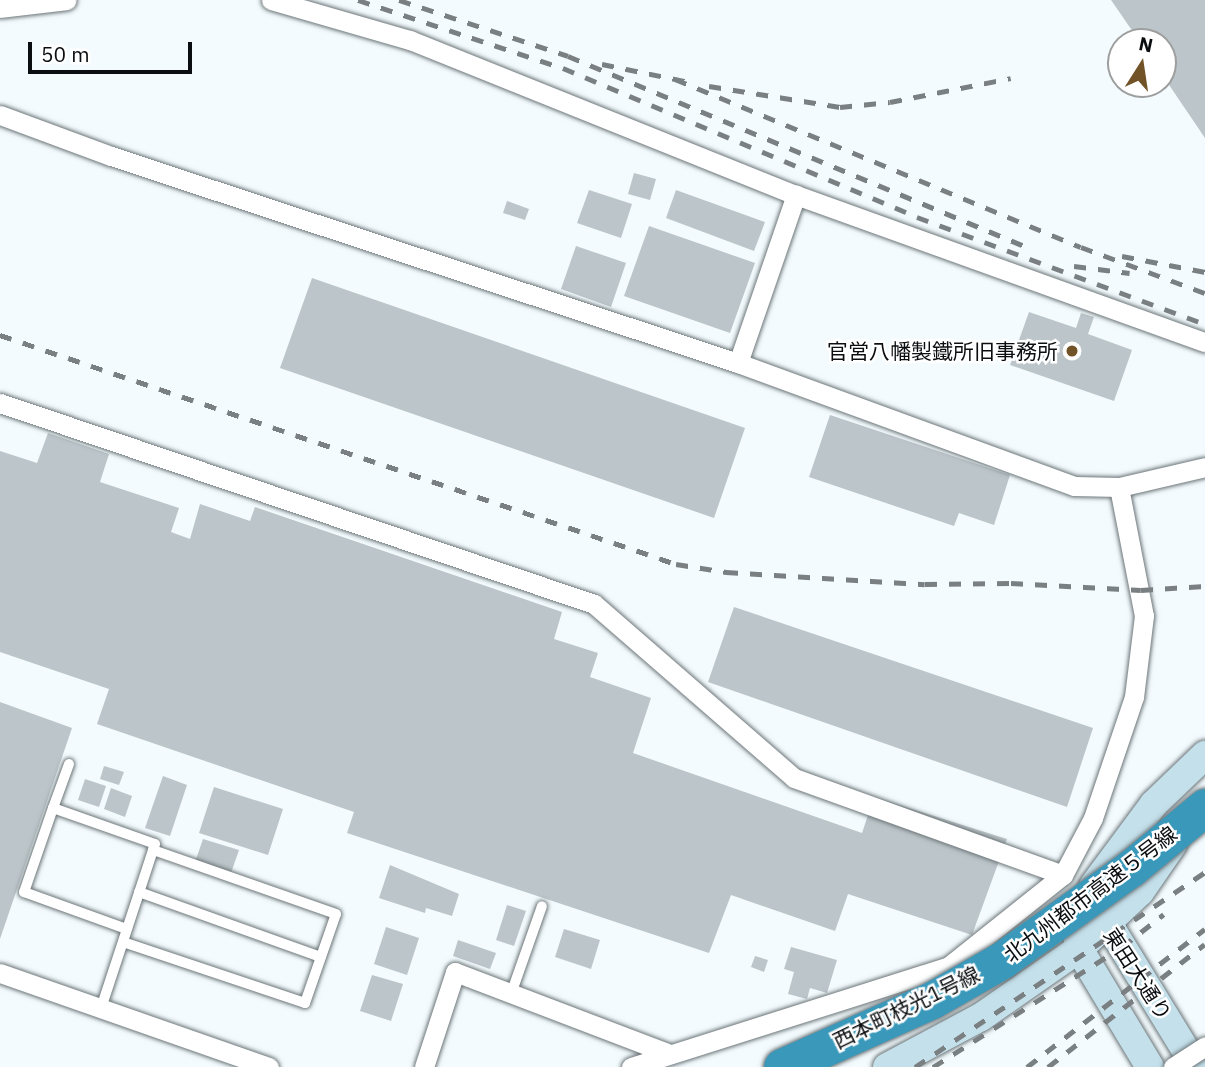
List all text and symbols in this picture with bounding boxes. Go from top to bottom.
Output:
scale bar [32,28,196,72]
north arrow [1107,28,1177,98]
text: N [1137,31,1155,58]
text: 50 m [41,40,90,68]
place label: 官営八幡製鐵所旧事務所 [827,338,1058,364]
marker: 官営八幡製鐵所旧事務所 [1064,343,1080,359]
street label: 北九州都市高速５号線 [999,821,1181,967]
street label: 東田大通り [1099,923,1177,1025]
street label: 西本町枝光1号線 [829,961,983,1053]

